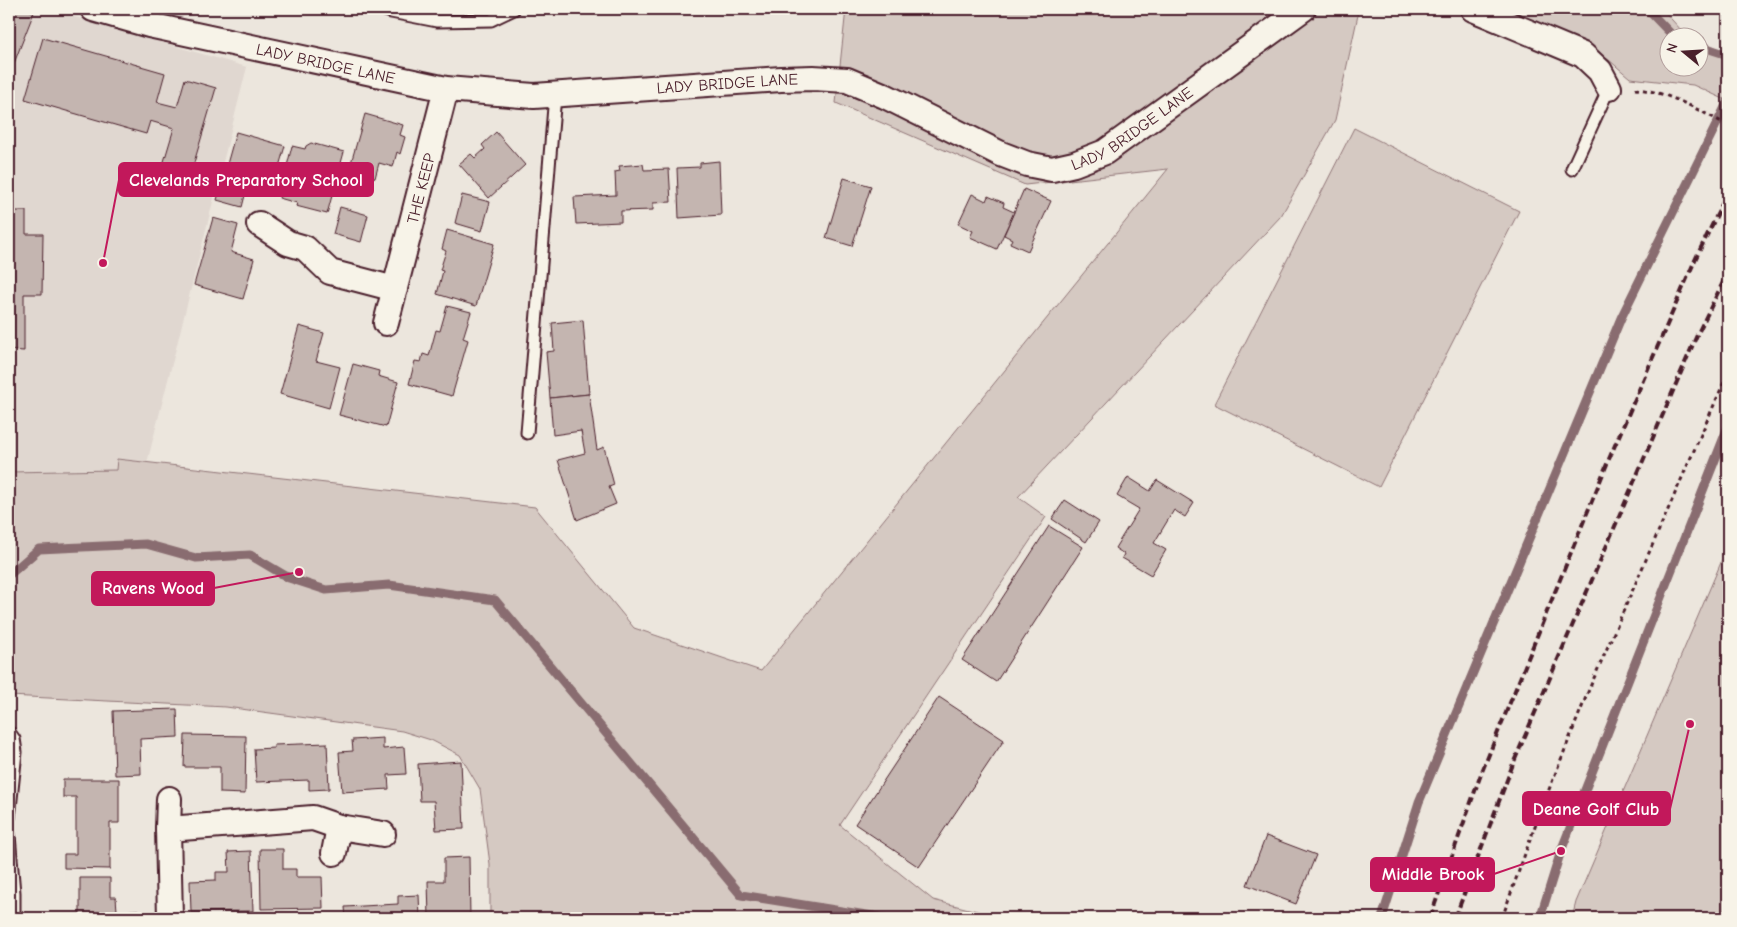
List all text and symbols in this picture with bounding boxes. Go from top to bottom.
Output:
north arrow [1660,28,1710,78]
street label: LADY BRIDGE LANE [254,40,397,88]
text: N [1663,41,1682,55]
street label: LADY BRIDGE LANE [656,70,799,98]
street label: LADY BRIDGE LANE [1069,83,1197,174]
street label: THE KEEP [404,151,439,226]
callout: Clevelands Preparatory School [119,163,373,196]
text: Clevelands Preparatory School [129,170,363,191]
callout: Ravens Wood [92,572,214,605]
text: Ravens Wood [102,578,204,599]
callout: Deane Golf Club [1523,792,1670,825]
text: Deane Golf Club [1533,799,1659,820]
callout: Middle Brook [1371,858,1494,891]
text: Middle Brook [1382,864,1485,885]

